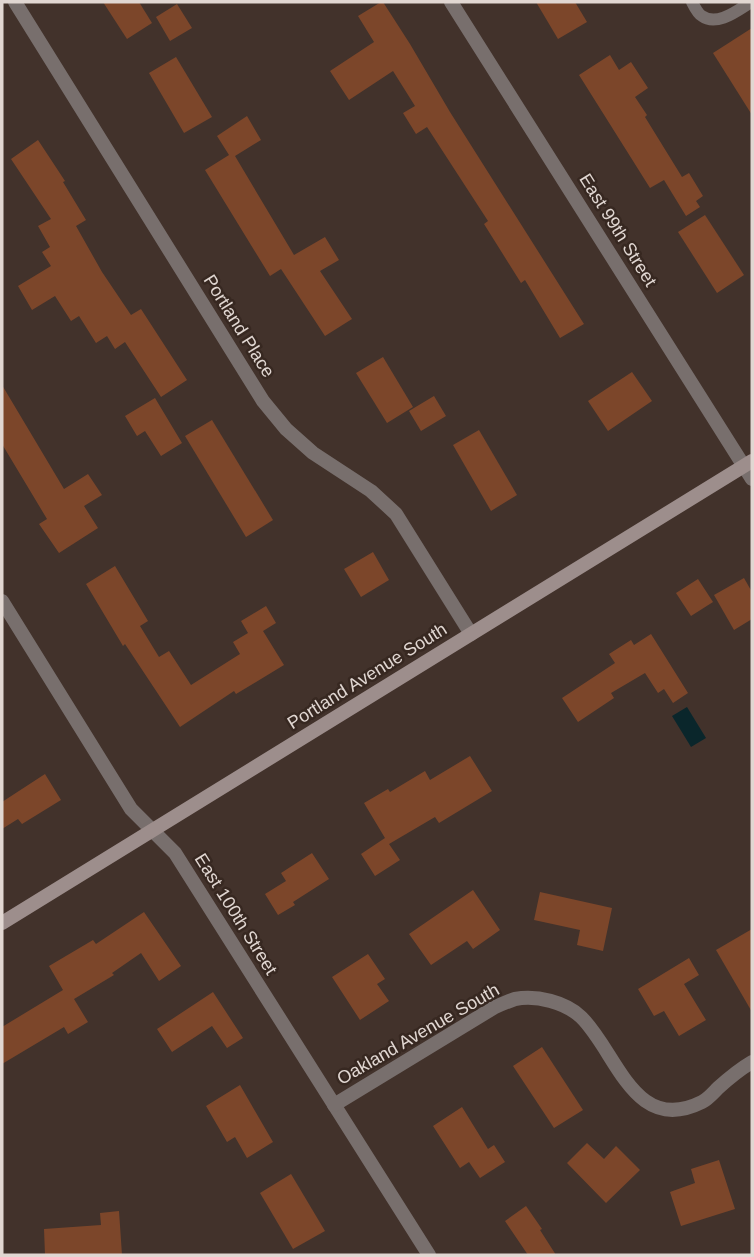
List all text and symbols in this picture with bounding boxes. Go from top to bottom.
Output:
street label: East 99th Street [575,170,661,290]
street label: Portland Place [199,271,279,381]
street label: Portland Avenue South [284,619,450,733]
street label: East 100th Street [191,850,281,978]
street label: Oakland Avenue South [333,979,503,1089]

